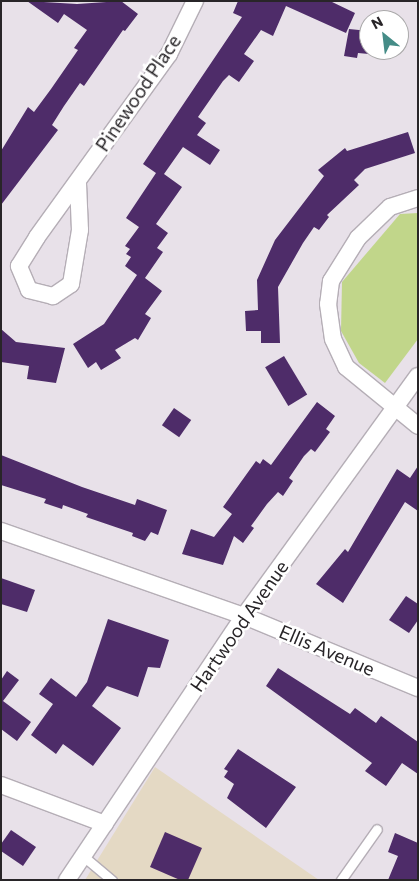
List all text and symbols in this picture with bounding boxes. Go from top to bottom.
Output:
north arrow [359,10,409,60]
text: N [368,12,386,32]
street label: Pinewood Place [91,30,185,156]
street label: Hartwood Avenue [185,556,293,696]
street label: Ellis Avenue [276,620,378,680]

